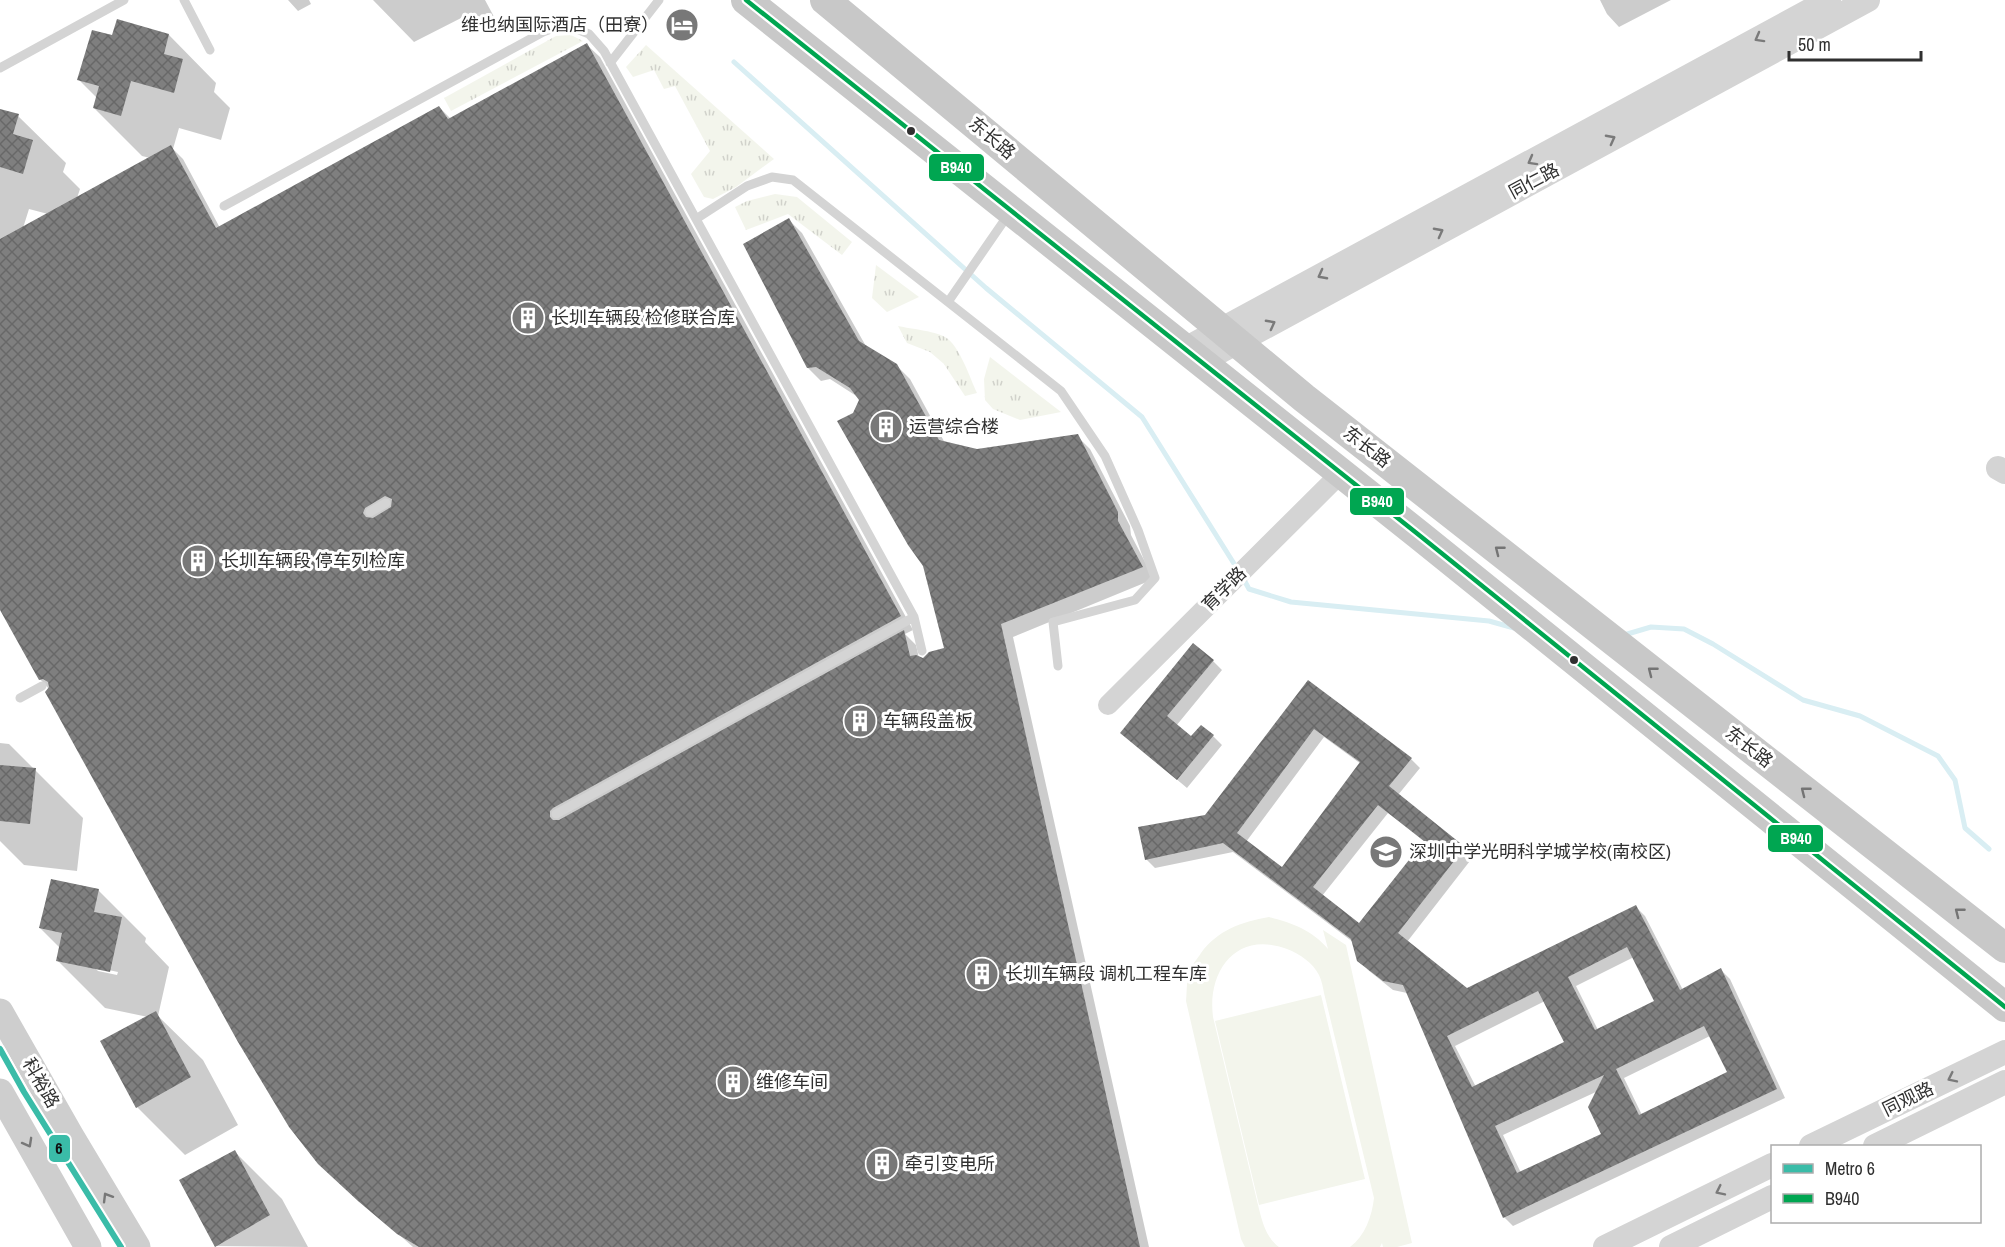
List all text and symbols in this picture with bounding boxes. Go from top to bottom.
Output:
hotel icon: 维也纳国际酒店（田寮） [664,7,700,43]
place label: 维也纳国际酒店（田寮） [461,12,659,37]
scale bar [1789,24,1921,62]
one-way arrow [1755,31,1765,42]
text: 50 m [1798,32,1831,57]
street label: 东长路 [964,111,1021,165]
unlabelled marker [905,125,917,137]
one-way arrow [1605,135,1615,146]
line badge: B940 [928,153,985,182]
one-way arrow [1528,154,1538,165]
text: B940 [940,156,972,178]
street label: 同仁路 [1504,157,1563,204]
one-way arrow [1433,228,1444,239]
one-way arrow [1318,268,1328,279]
building icon: 长圳车辆段 检修联合库 [510,300,546,336]
place label: 长圳车辆段 检修联合库 [551,305,735,330]
one-way arrow [1264,320,1275,331]
building icon: 运营综合楼 [868,409,904,445]
place label: 运营综合楼 [909,414,999,439]
street label: 东长路 [1338,420,1396,473]
line badge: B940 [1349,487,1405,516]
text: B940 [1361,490,1393,512]
building icon: 长圳车辆段 停车列检库 [180,543,216,579]
one-way arrow [1494,547,1505,558]
place label: 长圳车辆段 停车列检库 [221,548,405,573]
street label: 育学路 [1196,561,1252,617]
unlabelled marker [1568,654,1580,666]
one-way arrow [1648,667,1659,678]
building icon: 车辆段盖板 [842,703,878,739]
place label: 车辆段盖板 [883,708,973,733]
street label: 东长路 [1720,720,1778,773]
one-way arrow [1801,788,1812,799]
line badge: B940 [1767,824,1824,853]
text: B940 [1780,827,1812,849]
school or university icon: 深圳中学光明科学城学校(南校区) [1368,834,1404,870]
place label: 深圳中学光明科学城学校(南校区) [1409,839,1671,864]
one-way arrow [1955,908,1966,919]
building icon: 长圳车辆段 调机工程车库 [964,956,1000,992]
place label: 长圳车辆段 调机工程车库 [1005,961,1207,986]
street label: 科裕路 [17,1053,66,1112]
building icon: 维修车间 [715,1064,751,1100]
place label: 维修车间 [756,1069,828,1094]
one-way arrow [1948,1070,1959,1082]
street label: 同观路 [1878,1075,1938,1122]
line badge: 6 [48,1134,71,1163]
one-way arrow [21,1137,33,1147]
text: 6 [55,1137,63,1159]
legend [1771,1145,1981,1223]
building icon: 牵引变电所 [864,1146,900,1182]
place label: 牵引变电所 [905,1151,995,1176]
text: Metro 6 [1825,1156,1875,1181]
one-way arrow [1715,1184,1726,1195]
text: B940 [1825,1186,1859,1211]
one-way arrow [103,1193,115,1203]

